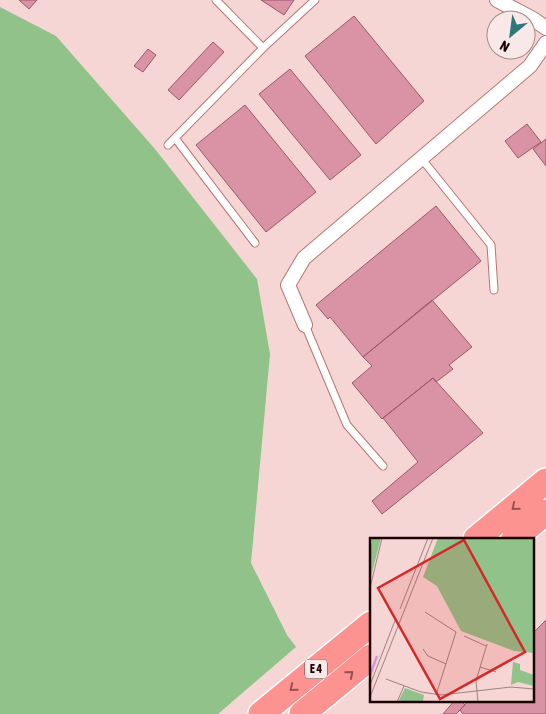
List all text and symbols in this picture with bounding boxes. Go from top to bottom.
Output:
north arrow [486,10,536,60]
text: N [497,37,512,55]
one-way arrow [511,501,520,510]
inset map [370,538,534,702]
road number: E 4 [305,660,327,679]
one-way arrow [344,672,353,680]
one-way arrow [289,682,298,691]

